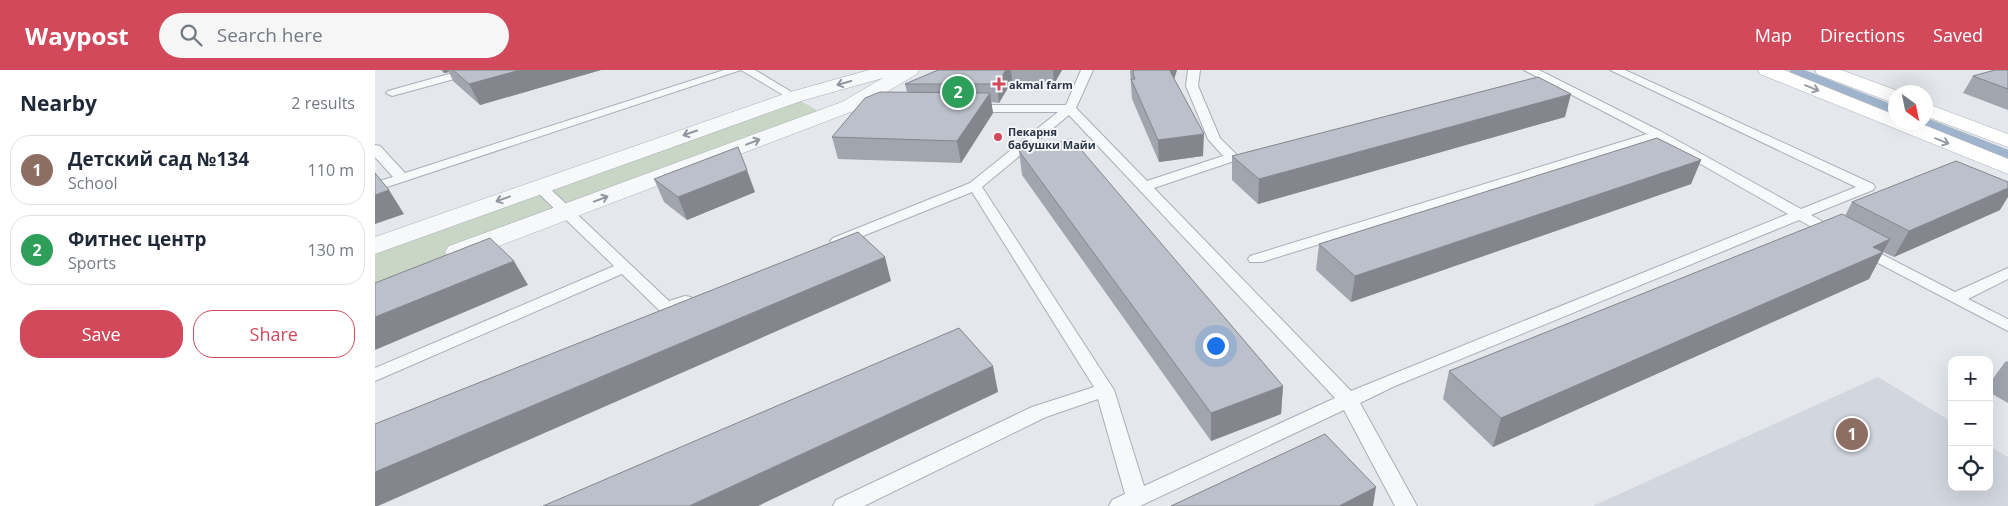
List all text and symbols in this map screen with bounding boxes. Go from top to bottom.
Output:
search box [159,13,509,58]
text: Waypost [25,19,129,52]
icon: search [177,21,205,49]
text: Search here [217,22,323,48]
text: Map [1755,23,1792,47]
text: Directions [1820,23,1905,47]
text: Saved [1933,23,1983,47]
pin: 2 [942,73,974,111]
place label: akmal farm [1009,77,1073,92]
marker: akmal farm [993,78,1005,90]
one-way arrow [837,79,853,88]
one-way arrow [1804,84,1819,94]
north arrow [1888,85,1933,130]
text: Nearby [20,89,97,117]
text: 2 results [291,92,355,114]
place label: Пекарня бабушки Майи [1008,124,1096,152]
one-way arrow [682,129,698,139]
marker: Пекарня бабушки Майи [992,131,1004,143]
one-way arrow [1934,136,1949,146]
one-way arrow [745,137,760,146]
text: Детский сад №134 [68,146,249,172]
text: 1 [32,159,42,181]
text: 110 m [308,159,354,181]
text: School [68,172,118,194]
one-way arrow [593,194,608,203]
one-way arrow [496,195,512,204]
text: Фитнес центр [68,226,206,252]
text: 2 [32,239,42,261]
text: 130 m [308,239,354,261]
text: Sports [68,252,116,274]
button: Save [20,310,183,358]
button: Share [193,310,355,358]
your location [1203,333,1229,359]
map controls [1948,356,1993,491]
button: + [1948,356,1993,401]
button: − [1948,401,1993,446]
pin: 1 [1836,415,1868,453]
button: locate [1948,446,1993,491]

